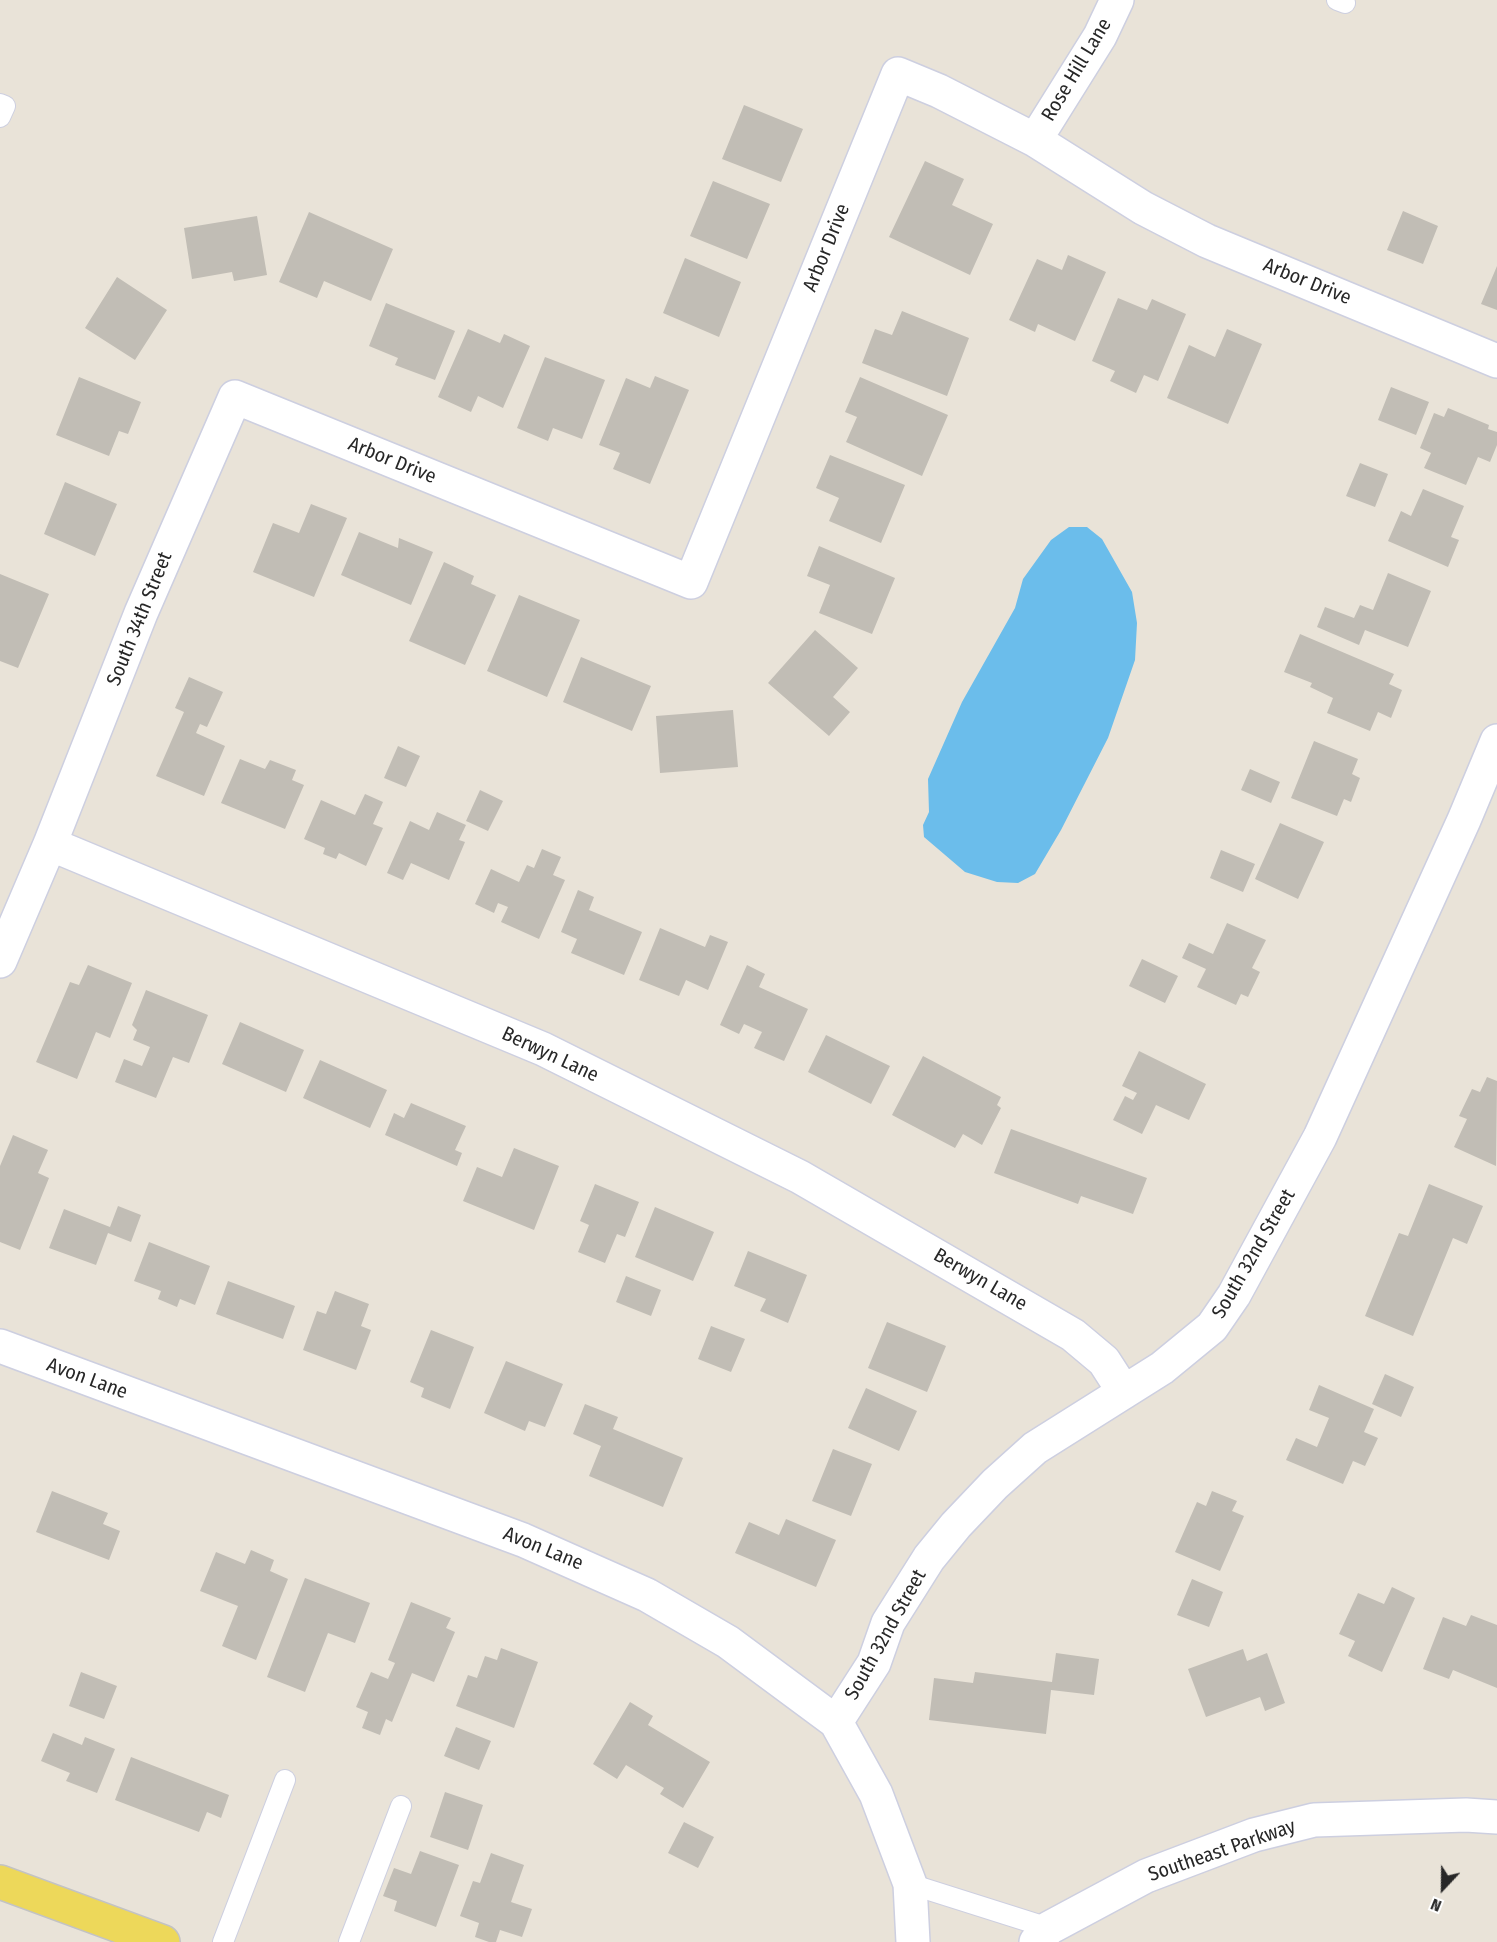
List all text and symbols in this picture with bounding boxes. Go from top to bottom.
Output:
street label: Rose Hill Lane [1037,14,1117,126]
street label: Arbor Drive [799,201,855,295]
street label: Arbor Drive [1260,254,1354,310]
street label: Arbor Drive [345,433,439,489]
street label: South 34th Street [102,549,178,689]
street label: Berwyn Lane [498,1022,602,1088]
street label: South 32nd Street [1207,1185,1301,1323]
street label: Berwyn Lane [929,1244,1031,1316]
street label: Avon Lane [43,1353,131,1405]
street label: Avon Lane [500,1522,586,1576]
street label: South 32nd Street [840,1566,932,1704]
street label: Southeast Parkway [1145,1815,1299,1887]
north arrow [1413,1858,1473,1918]
text: N [1428,1895,1444,1916]

